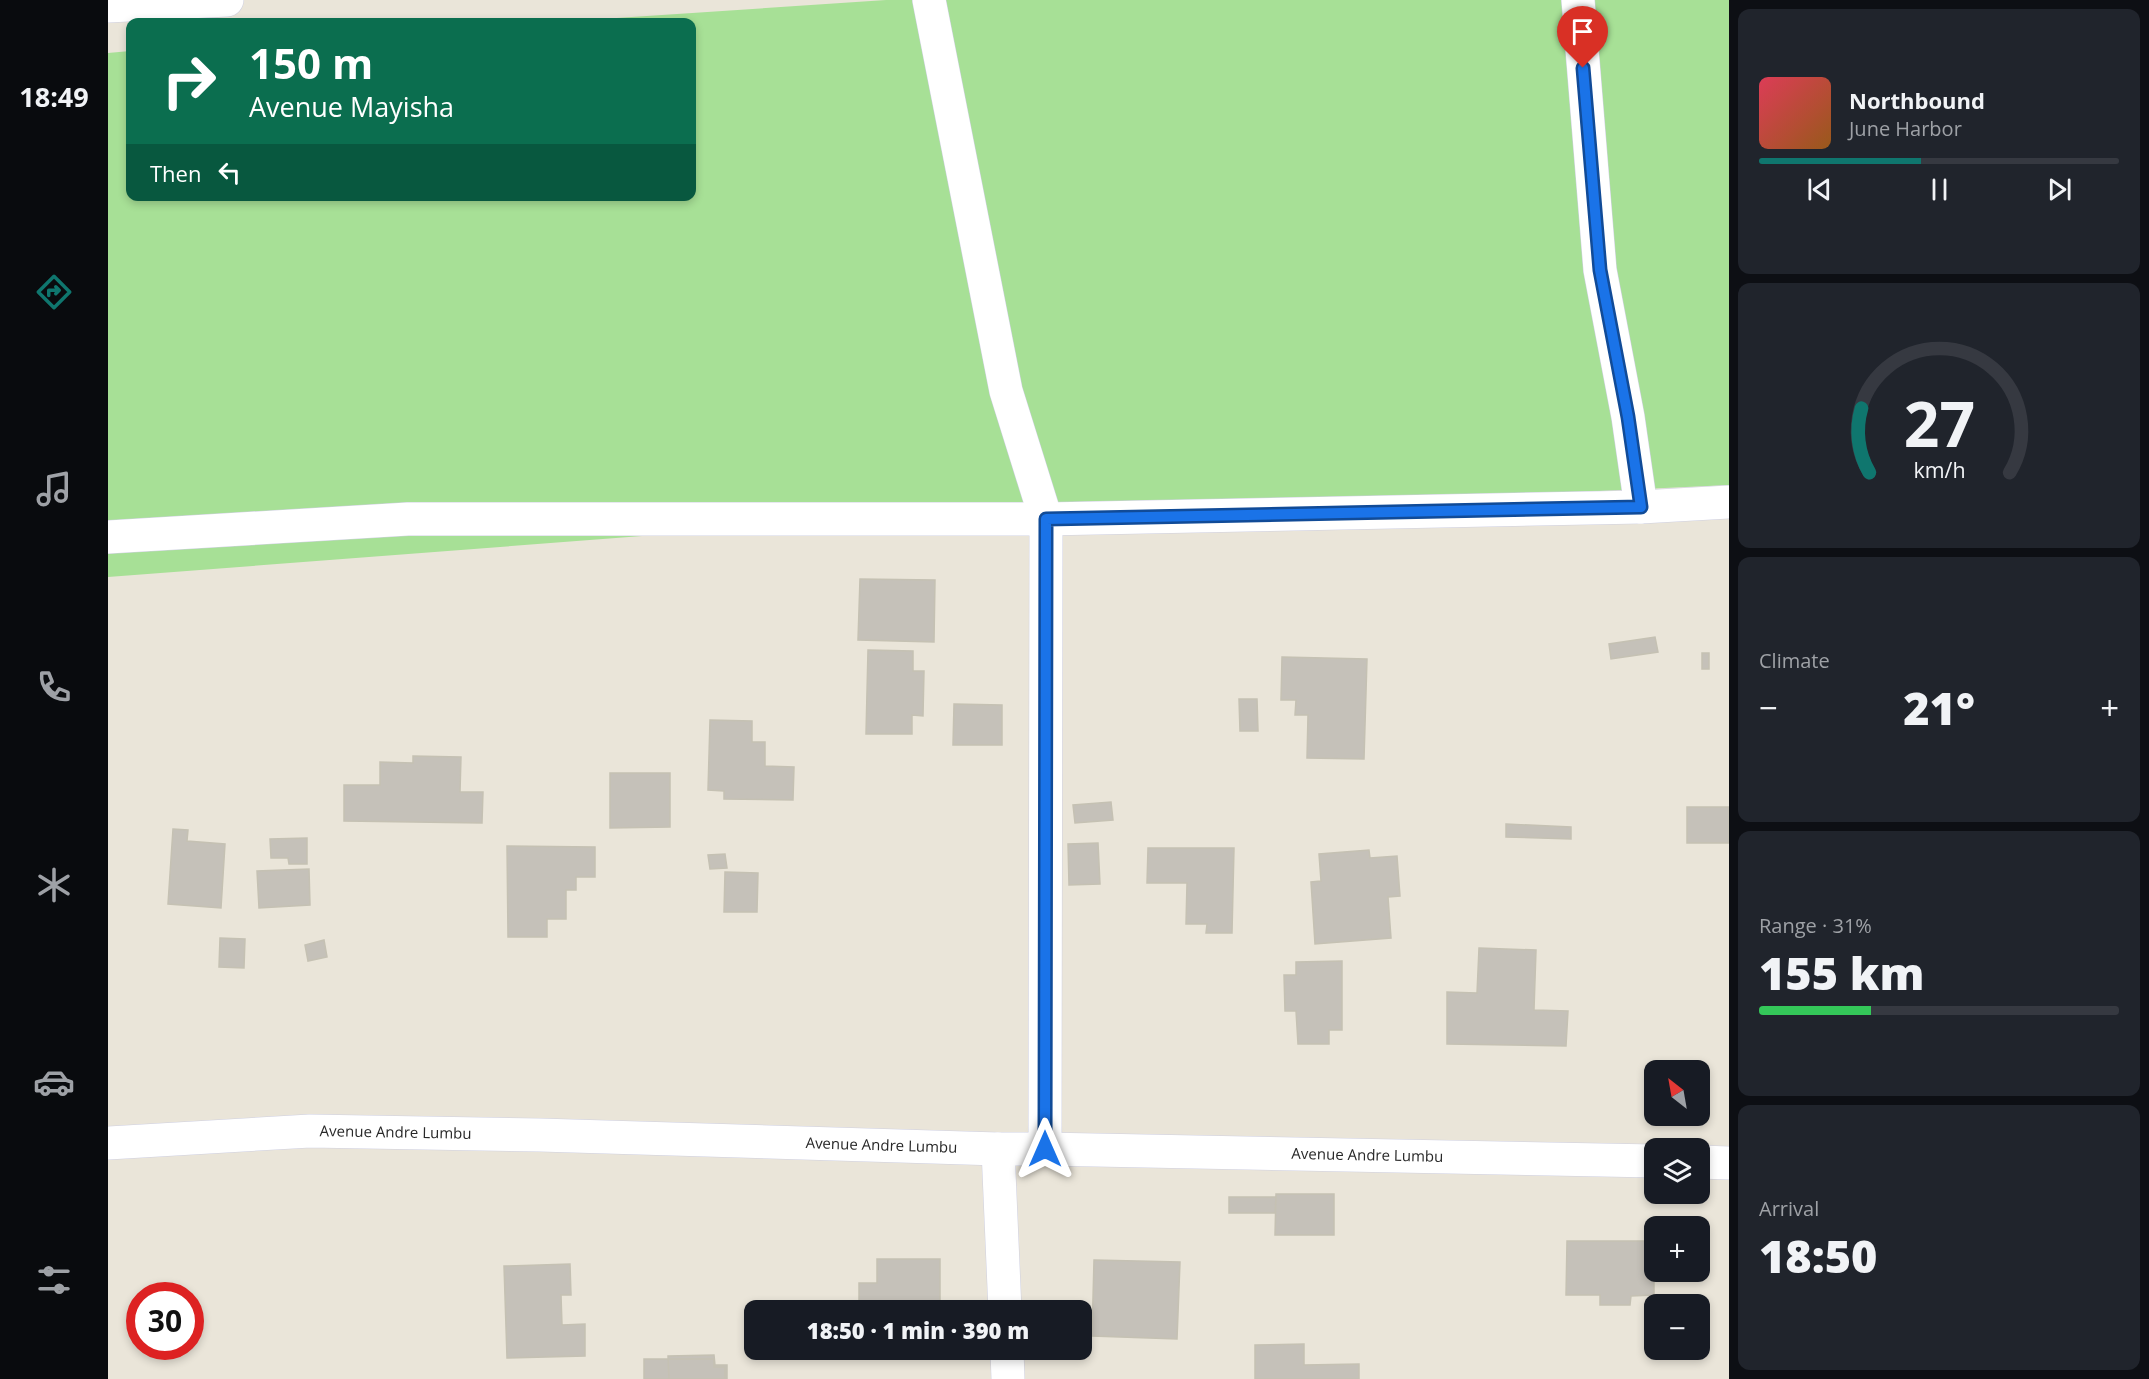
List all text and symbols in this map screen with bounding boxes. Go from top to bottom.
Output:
pin [1557,6,1608,68]
icon: arrive [1566,15,1599,48]
text: 150 m [249,34,373,91]
icon: right [150,42,228,120]
text: 18:49 [19,78,89,115]
text: Northbound [1849,85,1985,115]
text: Avenue Mayisha [249,88,454,125]
text: June Harbor [1849,115,1962,142]
icon: left [213,156,246,189]
text: Then [150,158,201,188]
icon: previous [1803,173,1836,206]
icon: pause [1923,173,1956,206]
icon: next [2043,173,2076,206]
icon: directions [33,271,75,313]
text: 27 [1903,380,1975,465]
text: km/h [1913,455,1965,484]
icon: music [33,468,75,510]
text: Climate [1759,647,1830,674]
icon: phone [33,666,75,708]
text: 21° [1903,677,1975,738]
text: − [1759,685,1778,730]
text: + [2100,685,2119,730]
icon: climate [33,864,75,906]
text: Range · 31% [1759,912,1872,939]
text: 155 km [1759,942,1924,1003]
north arrow [1644,1060,1710,1126]
map controls [1644,1060,1710,1360]
icon: car [33,1061,75,1103]
position arrow [1013,1117,1077,1181]
street label: Avenue Andre Lumbu [320,1120,472,1143]
street label: Avenue Andre Lumbu [805,1132,958,1157]
button: layers [1644,1138,1710,1204]
street label: Avenue Andre Lumbu [1291,1143,1443,1166]
text: Arrival [1759,1195,1819,1222]
button: + [1644,1216,1710,1282]
text: 18:50 [1759,1225,1877,1286]
icon: filters [33,1259,75,1301]
speed limit sign: 30 [126,1282,204,1360]
button: − [1644,1294,1710,1360]
text: 18:50 · 1 min · 390 m [807,1315,1029,1345]

